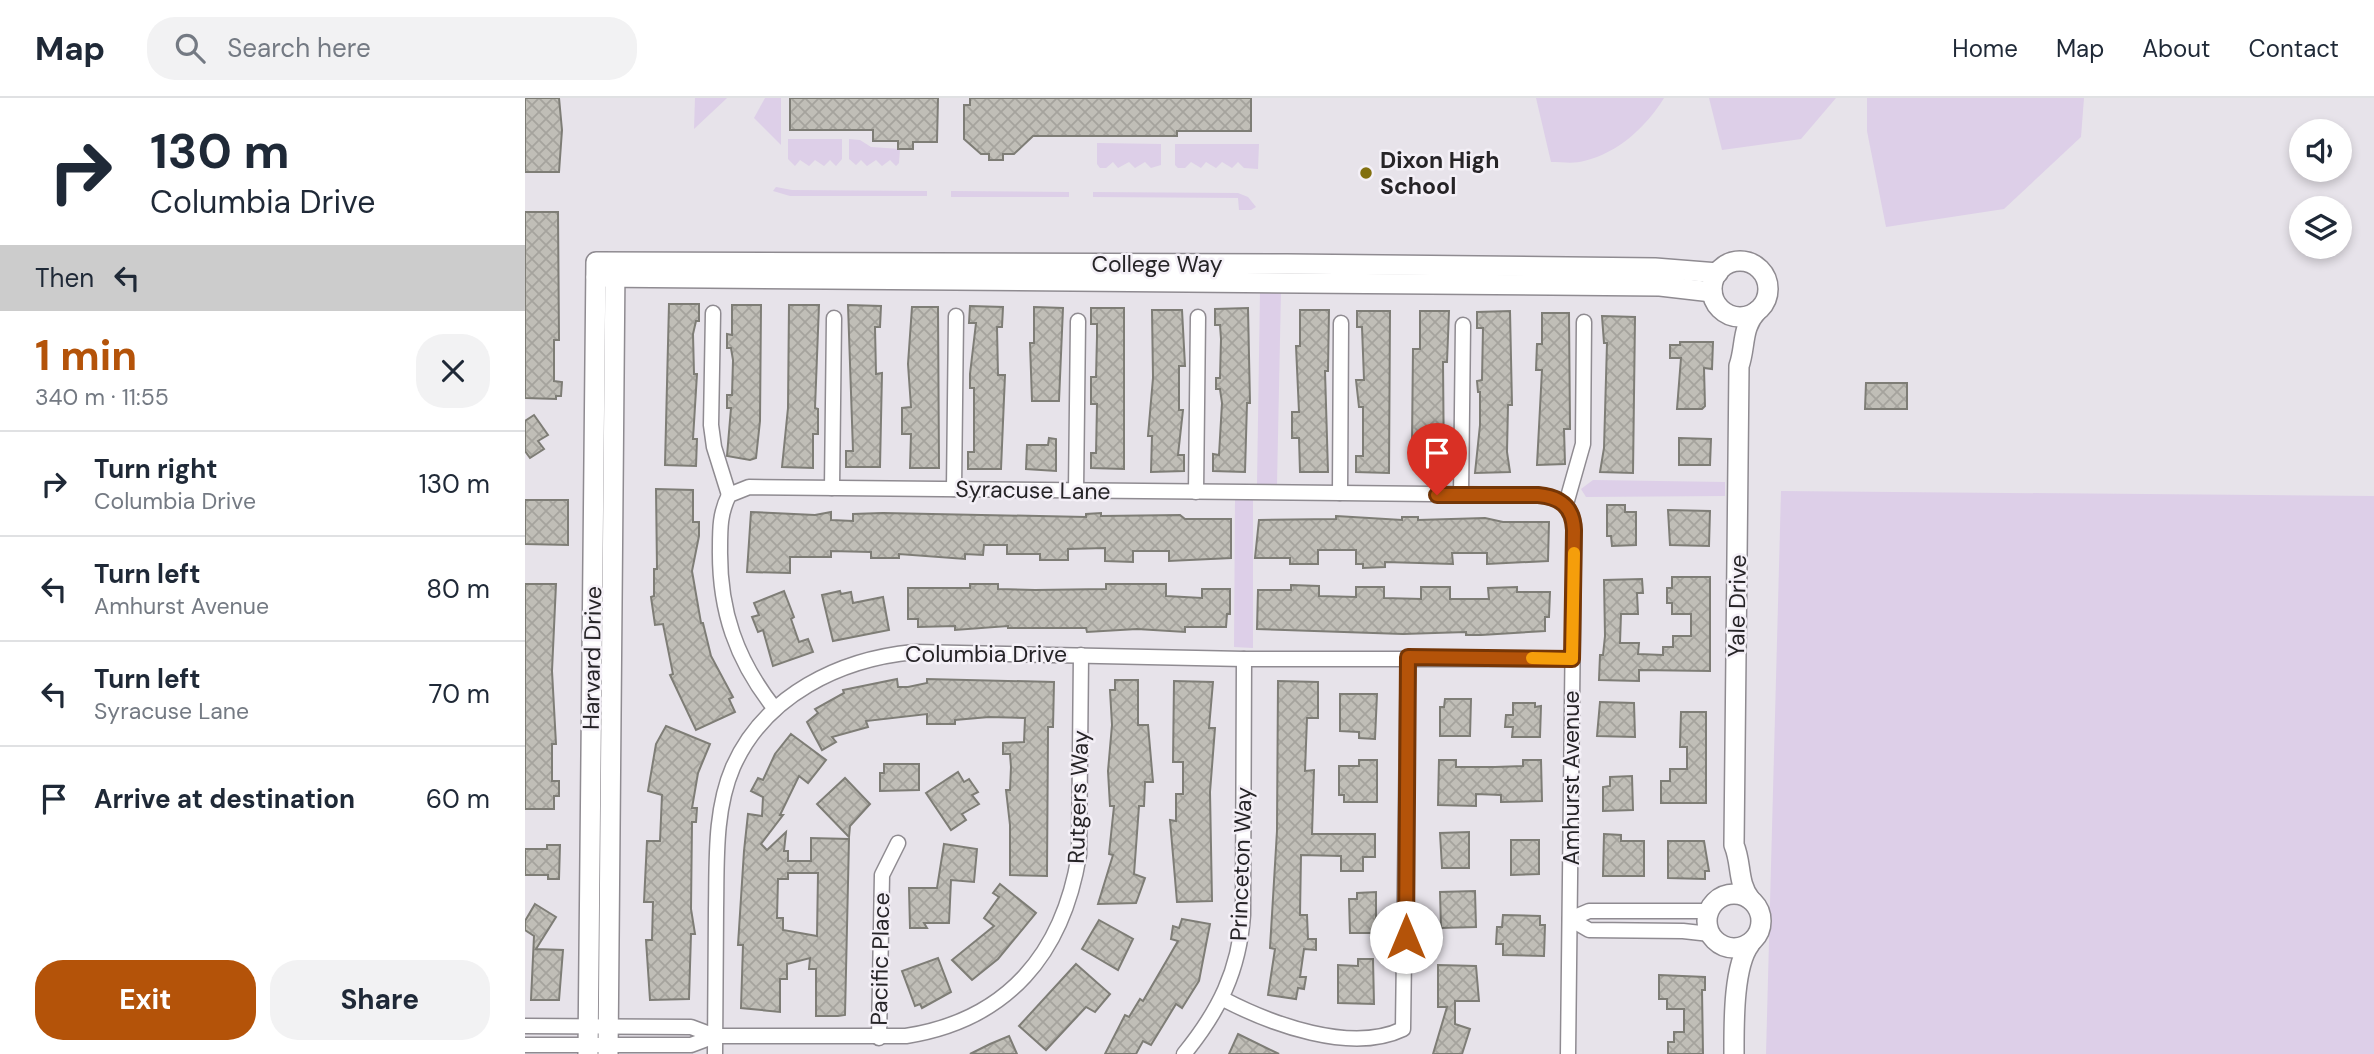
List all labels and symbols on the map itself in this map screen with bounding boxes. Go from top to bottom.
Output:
place label: Dixon High School [1380,145,1499,201]
marker: Dixon High School [1358,165,1374,181]
street label: College Way [1091,249,1223,279]
pin [1407,423,1467,495]
street label: Syracuse Lane [955,474,1111,506]
street label: Yale Drive [1721,554,1753,658]
street label: Harvard Drive [576,586,608,730]
street label: Columbia Drive [905,639,1067,669]
street label: Amhurst Avenue [1556,690,1586,866]
street label: Rutgers Way [1061,730,1095,864]
street label: Princeton Way [1223,786,1259,942]
street label: Pacific Place [864,892,896,1026]
position arrow [1369,900,1443,974]

